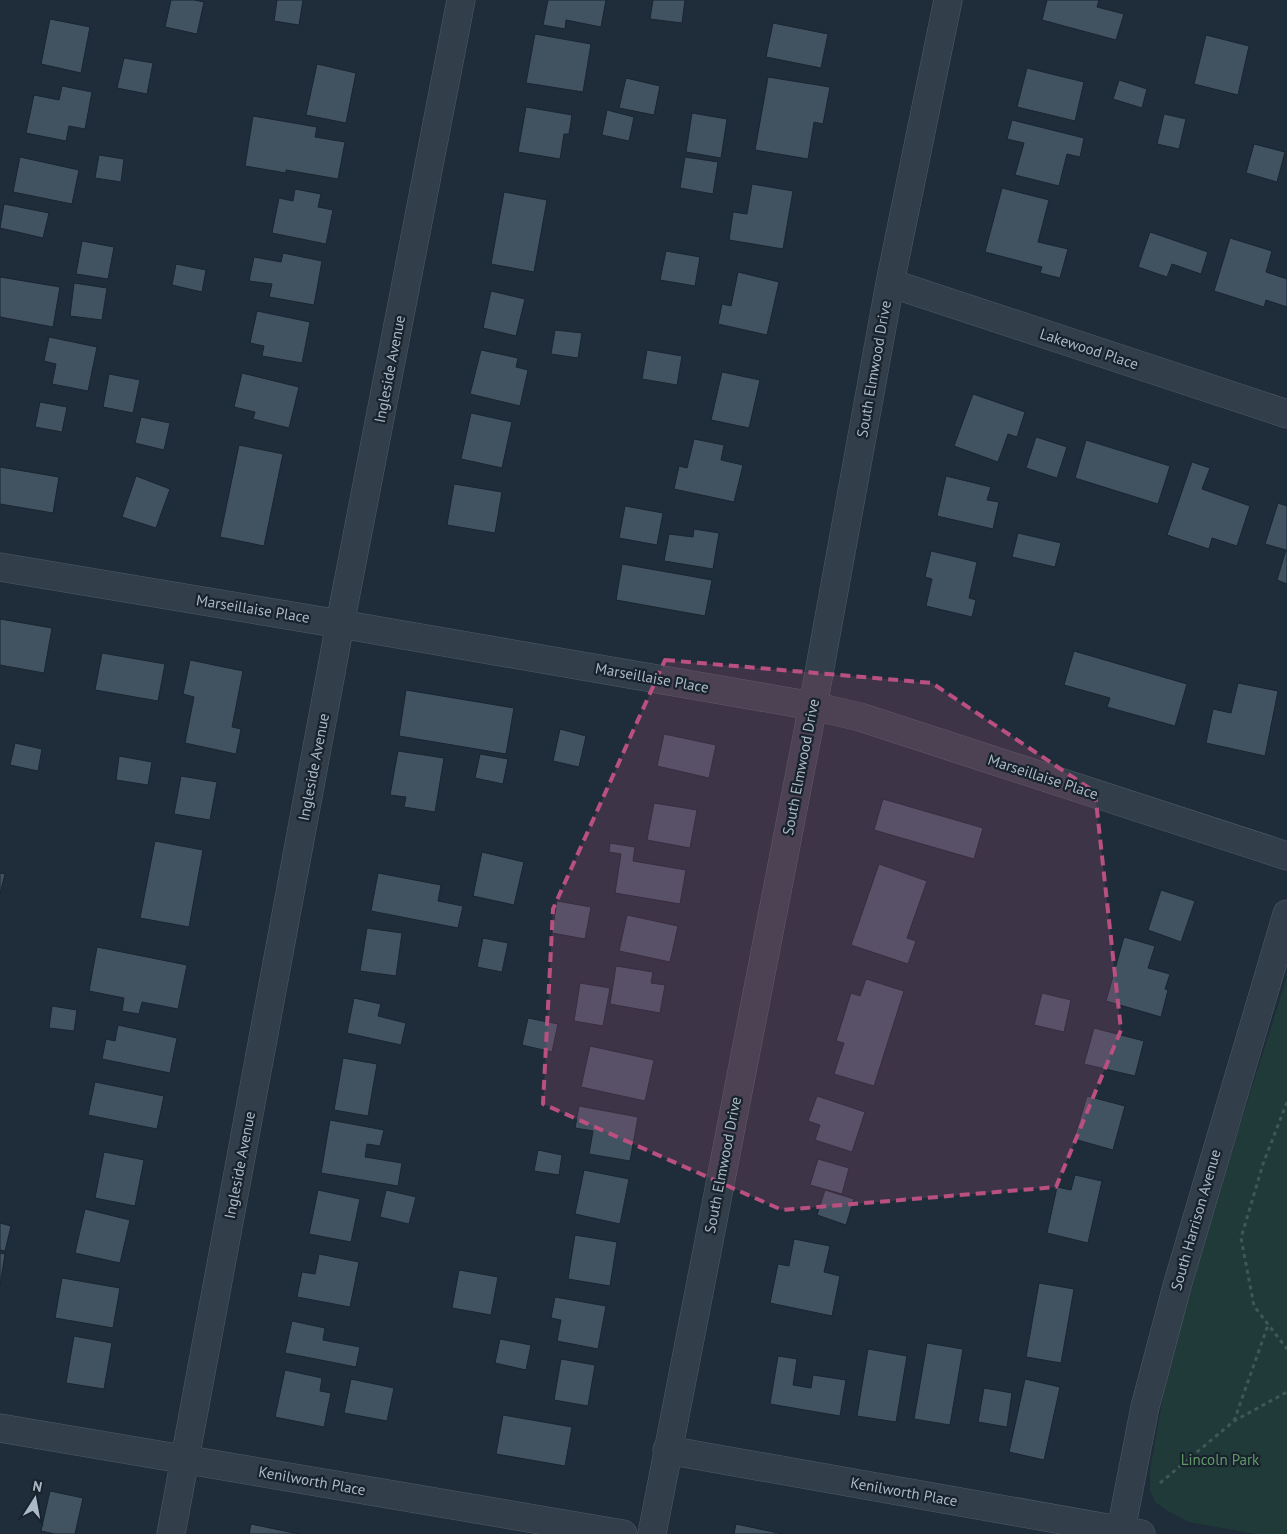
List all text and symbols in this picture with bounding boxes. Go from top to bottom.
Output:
street label: South Elmwood Drive [852,299,895,439]
street label: Ingleside Avenue [370,314,409,424]
street label: Lakewood Place [1037,324,1141,373]
street label: Marseillaise Place [195,590,311,627]
street label: Marseillaise Place [594,658,710,697]
street label: South Elmwood Drive [778,697,823,837]
street label: Ingleside Avenue [294,712,333,822]
street label: Marseillaise Place [986,750,1101,803]
street label: South Elmwood Drive [700,1095,745,1235]
street label: Ingleside Avenue [220,1110,259,1220]
street label: South Harrison Avenue [1166,1147,1225,1293]
park label: Lincoln Park [1181,1450,1260,1469]
street label: Kenilworth Place [257,1462,367,1499]
street label: Kenilworth Place [849,1473,959,1510]
north arrow [10,1474,60,1524]
text: N [31,1477,44,1496]

